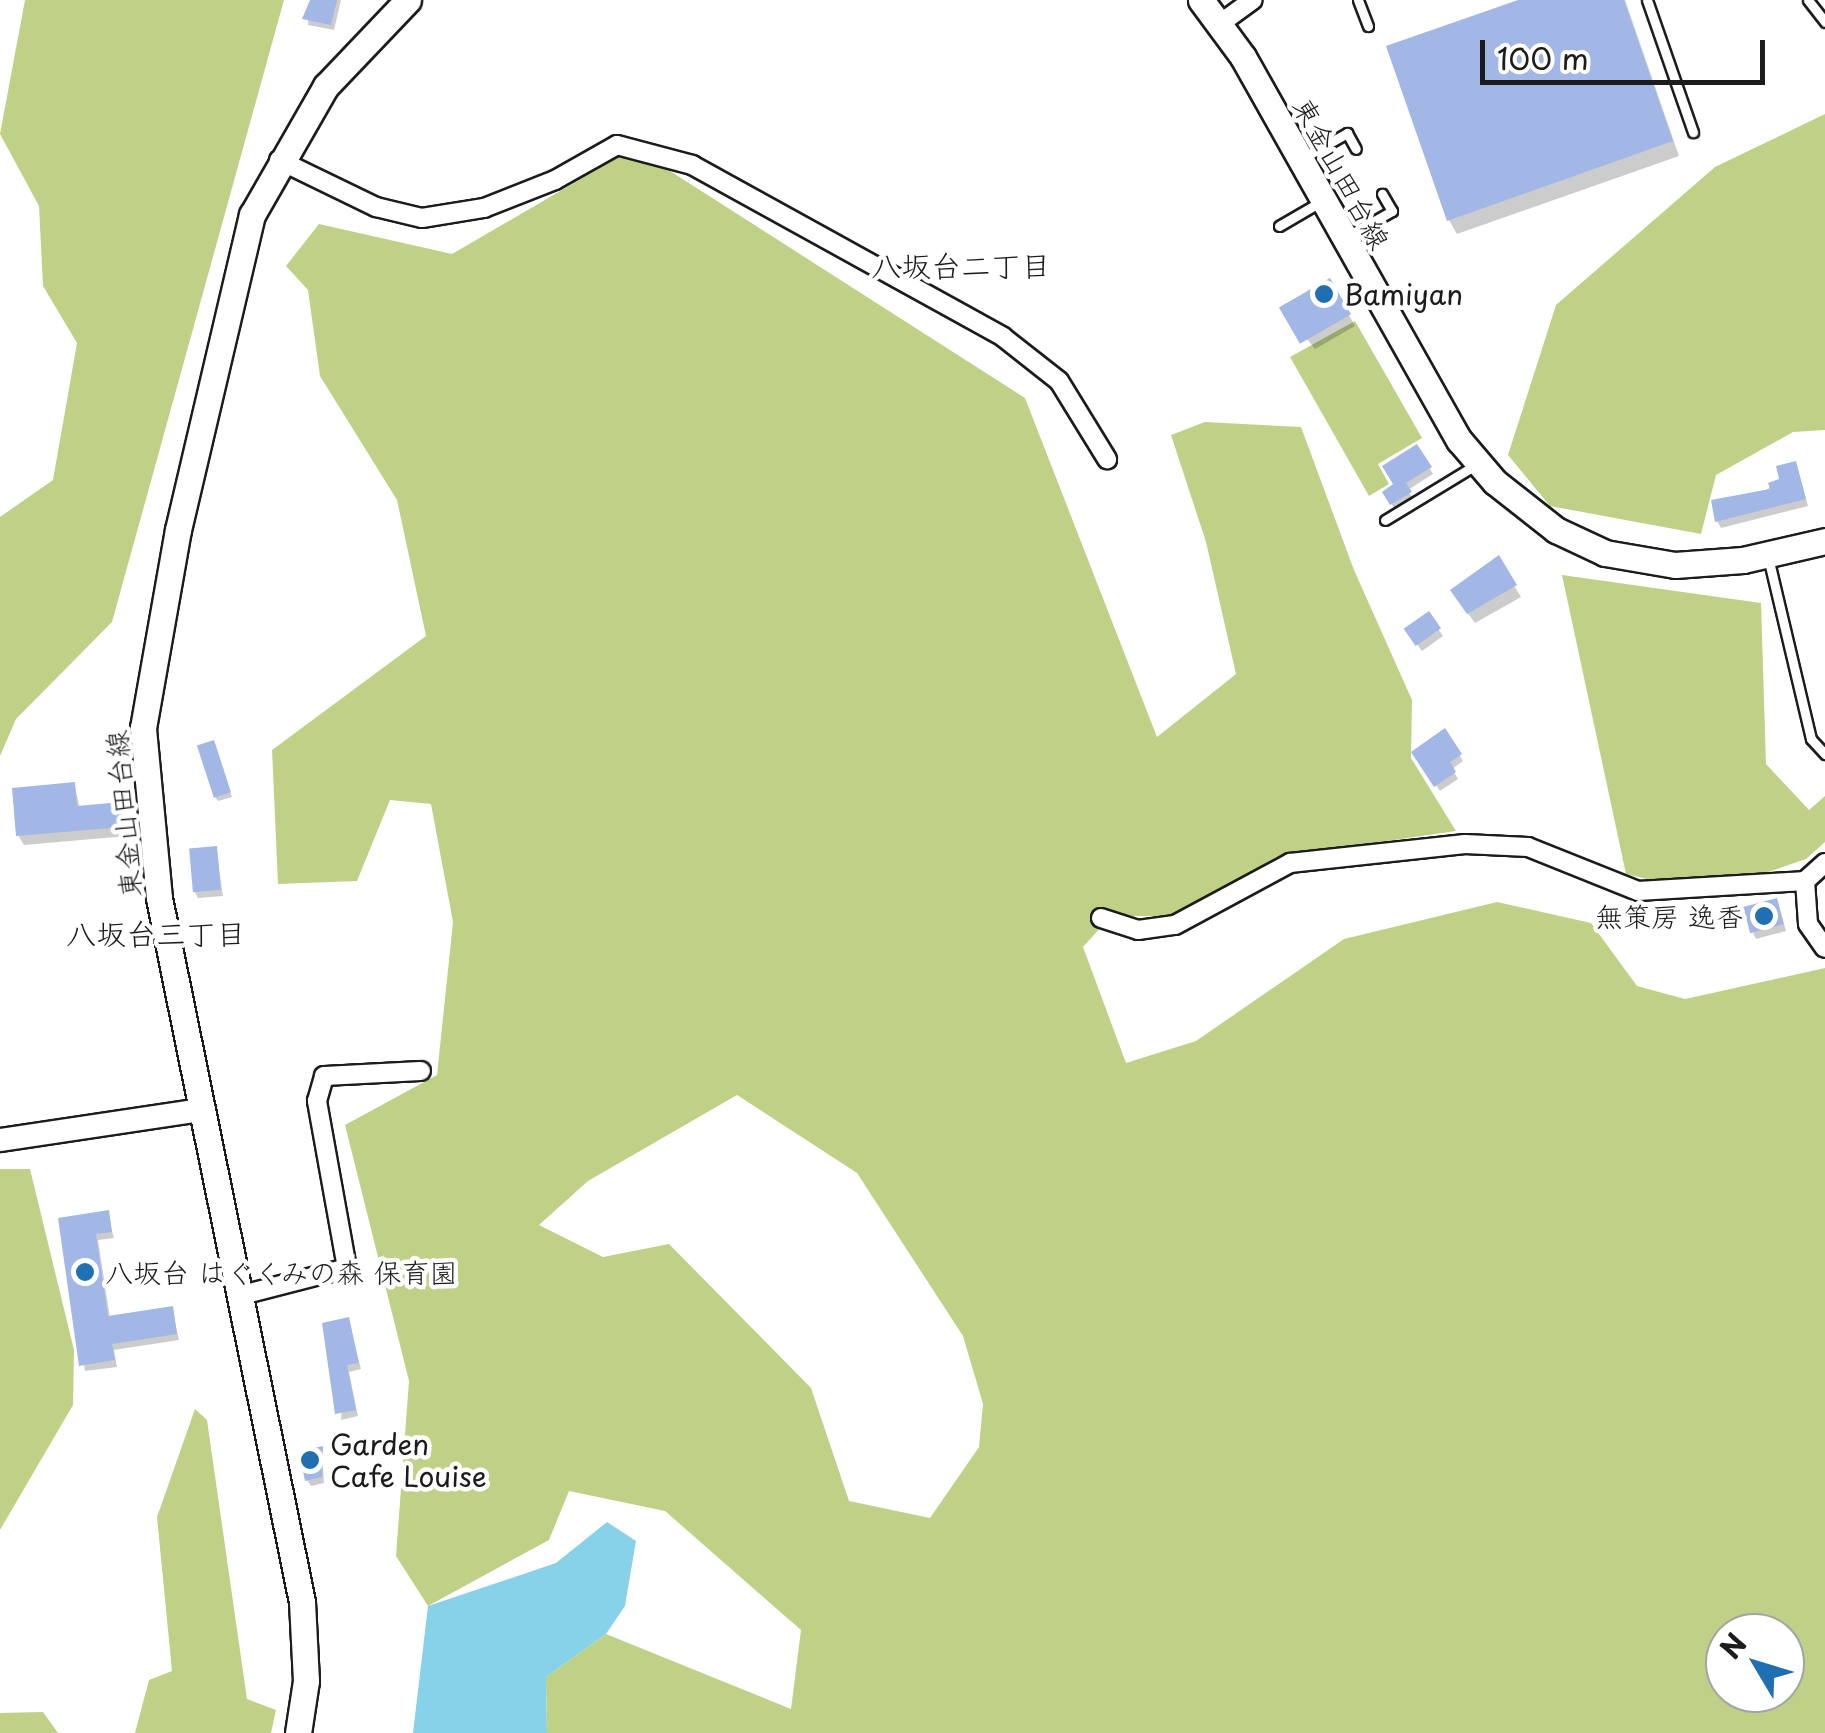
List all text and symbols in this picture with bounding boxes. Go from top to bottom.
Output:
scale bar [1485,20,1770,82]
text: 100 m [1497,35,1589,80]
street label: 東金山田台線 [1287,91,1397,255]
district label: 八坂台二丁目 [871,247,1051,283]
place label: Bamiyan [1344,277,1463,311]
marker: Bamiyan [1313,283,1335,305]
street label: 東金山田台線 [99,729,147,899]
place label: 無策房 逸香 [1595,899,1744,933]
marker: 無策房 逸香 [1753,905,1775,927]
district label: 八坂台三丁目 [66,915,246,951]
place label: 八坂台 はぐくみの森 保育園 [105,1255,459,1289]
marker: 八坂台 はぐくみの森 保育園 [74,1261,96,1283]
place label: Garden Cafe Louise [330,1427,486,1493]
marker: Garden Cafe Louise [299,1449,321,1471]
north arrow [1705,1613,1805,1713]
text: N [1709,1623,1756,1667]

